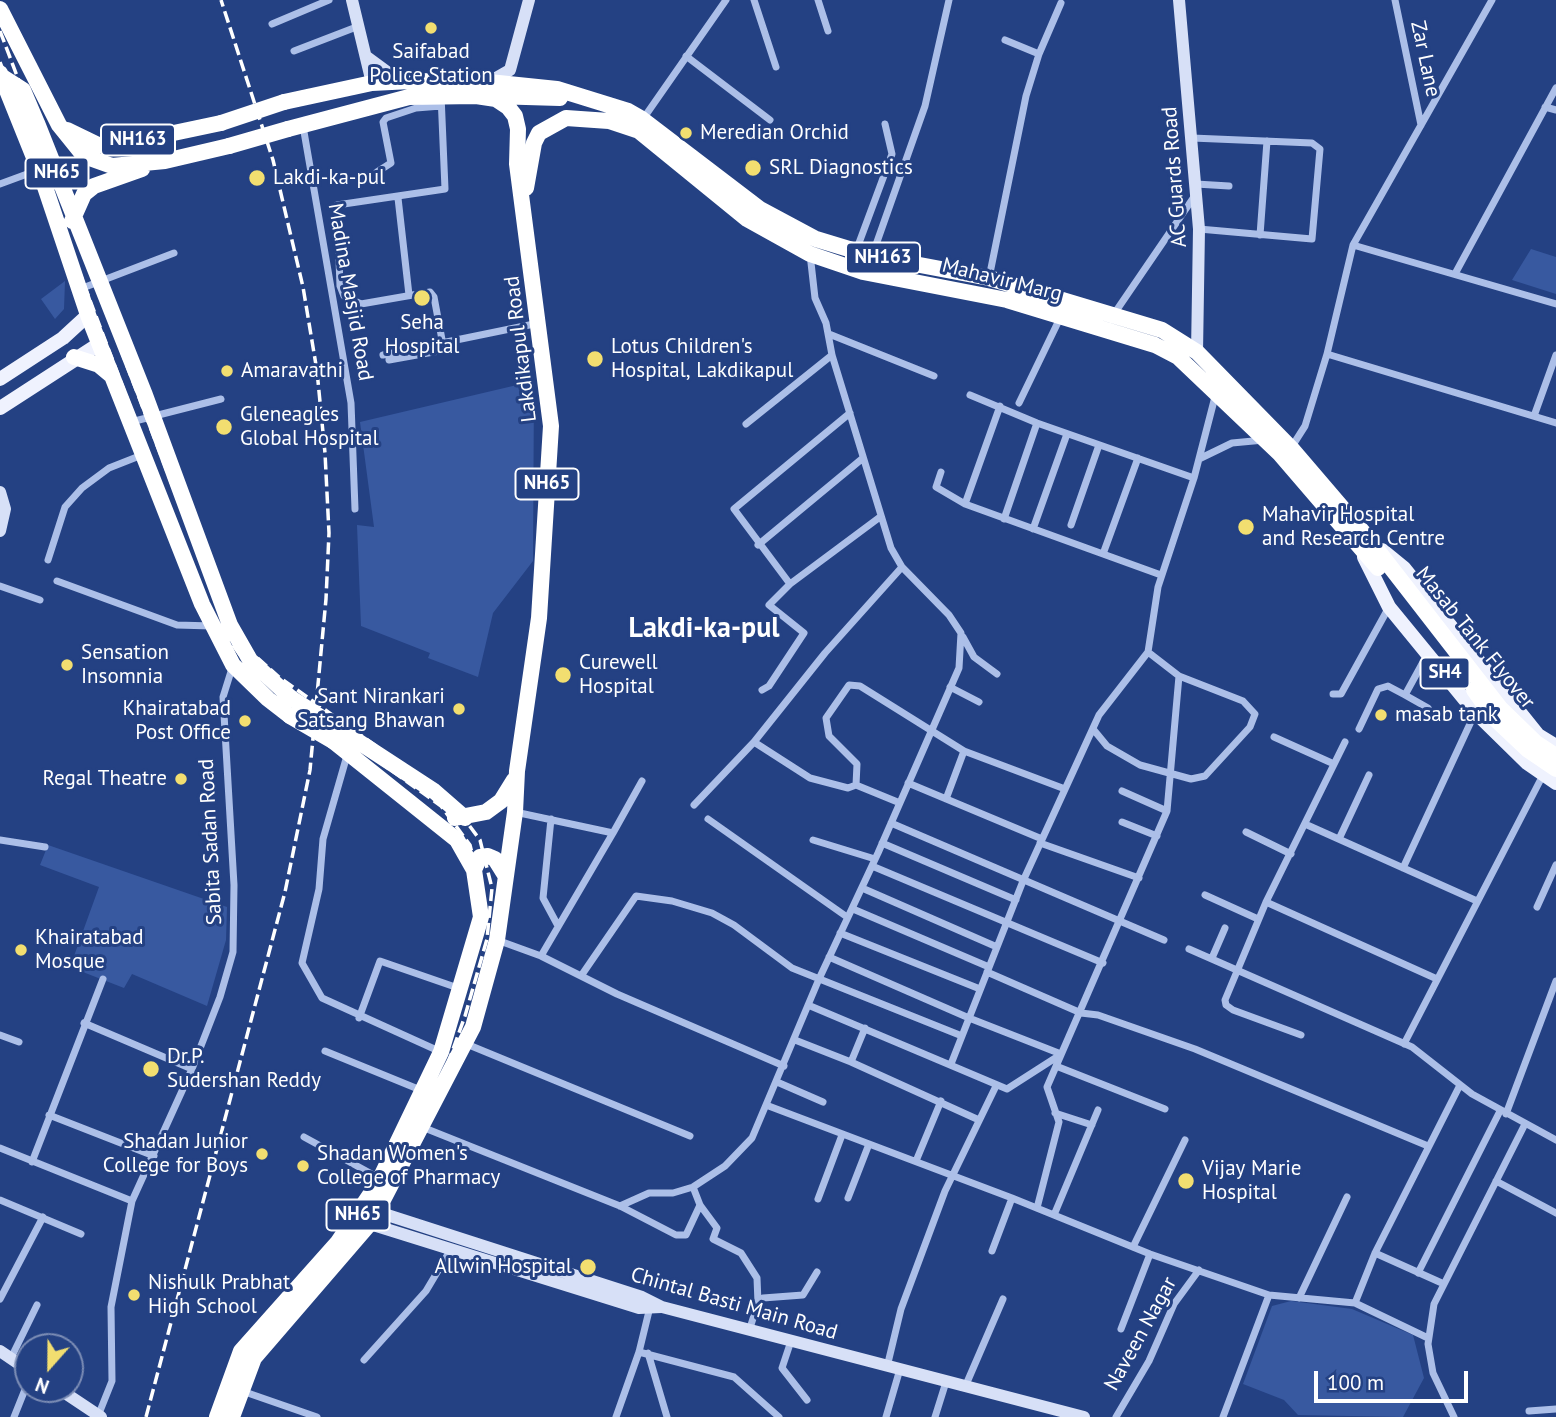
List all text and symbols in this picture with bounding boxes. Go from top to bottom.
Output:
street label: Zar Lane [1405,19,1445,99]
marker: Saifabad Police Station [423,20,439,36]
place label: Saifabad Police Station [369,39,493,89]
street label: AC Guards Road [1158,106,1192,248]
place label: Meredian Orchid [700,120,849,146]
road number: NH163 [101,124,175,156]
marker: Meredian Orchid [678,125,694,141]
place label: SRL Diagnostics [769,155,913,181]
road number: NH65 [25,158,88,188]
marker: SRL Diagnostics [743,158,763,178]
place label: Lakdi-ka-pul [273,165,385,191]
marker: Lakdi-ka-pul [247,168,267,188]
street label: Madina Masjid Road [322,201,378,383]
road number: NH163 [846,242,920,274]
street label: Mahavir Marg [939,253,1065,307]
street label: Lakdikapul Road [500,274,542,424]
marker: Seha Hospital [412,288,432,308]
place label: Seha Hospital [385,310,459,360]
place label: Lotus Children's Hospital, Lakdikapul [611,334,793,384]
marker: Lotus Children's Hospital, Lakdikapul [585,349,605,369]
place label: Amaravathi [241,358,343,384]
marker: Amaravathi [219,363,235,379]
place label: Gleneagles Global Hospital [240,402,379,452]
marker: Gleneagles Global Hospital [214,417,234,437]
road number: NH65 [516,468,578,499]
place label: Mahavir Hospital and Research Centre [1262,502,1445,552]
marker: Mahavir Hospital and Research Centre [1236,517,1256,537]
street label: Masab Tank Flyover [1410,562,1540,714]
district label: Lakdi-ka-pul [629,612,779,646]
place label: Sensation Insomnia [81,640,169,690]
place label: Curewell Hospital [579,650,658,700]
marker: Sensation Insomnia [59,657,75,673]
road number: SH4 [1420,658,1470,688]
marker: Curewell Hospital [553,665,573,685]
place label: Sant Nirankari Satsang Bhawan [297,684,445,734]
place label: Khairatabad Post Office [123,696,231,746]
marker: Sant Nirankari Satsang Bhawan [451,701,467,717]
place label: masab tank [1395,702,1498,728]
marker: masab tank [1373,707,1389,723]
marker: Khairatabad Post Office [237,713,253,729]
street label: Sabita Sadan Road [194,758,228,926]
place label: Regal Theatre [42,766,167,792]
marker: Regal Theatre [173,771,189,787]
place label: Khairatabad Mosque [35,925,143,975]
marker: Khairatabad Mosque [13,942,29,958]
place label: Dr.P. Sudershan Reddy [167,1044,321,1094]
marker: Dr.P. Sudershan Reddy [141,1059,161,1079]
place label: Shadan Junior College for Boys [103,1129,248,1179]
place label: Shadan Women's College of Pharmacy [317,1141,500,1191]
marker: Shadan Junior College for Boys [254,1146,270,1162]
place label: Vijay Marie Hospital [1202,1156,1301,1206]
marker: Shadan Women's College of Pharmacy [295,1158,311,1174]
marker: Vijay Marie Hospital [1176,1171,1196,1191]
road number: NH65 [326,1200,390,1231]
place label: Allwin Hospital [434,1254,572,1280]
marker: Allwin Hospital [578,1257,598,1277]
street label: Chintal Basti Main Road [628,1262,840,1346]
place label: Nishulk Prabhat High School [148,1270,290,1320]
street label: Naveen Nagar [1099,1273,1183,1395]
marker: Nishulk Prabhat High School [126,1287,142,1303]
north arrow [14,1333,84,1403]
scale bar [1318,1358,1472,1402]
text: 100 m [1327,1369,1384,1396]
text: N [32,1372,52,1399]

